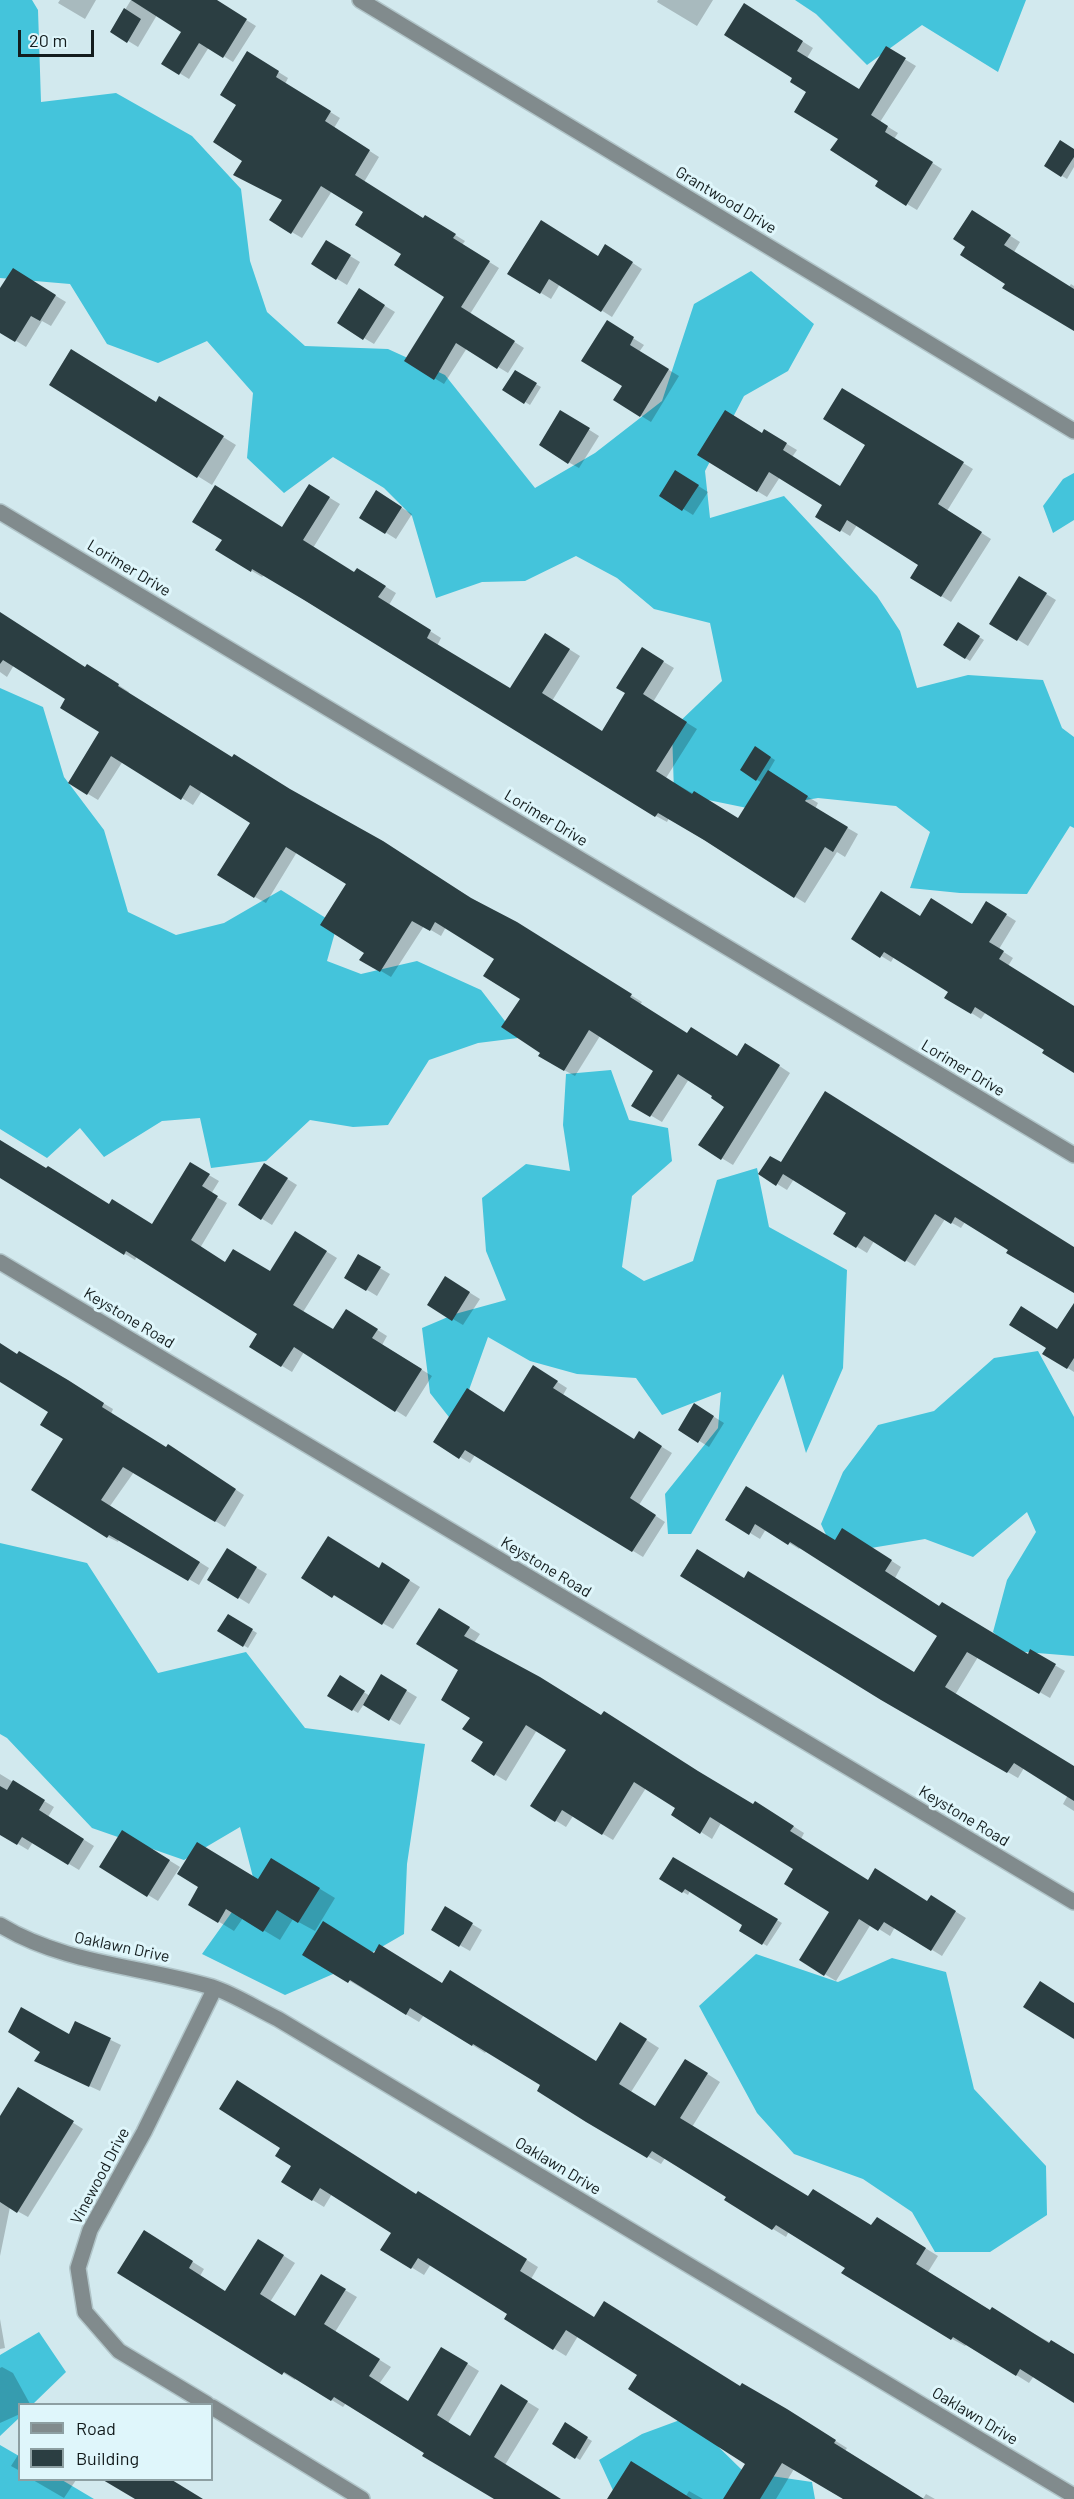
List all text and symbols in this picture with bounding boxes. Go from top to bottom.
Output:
scale bar [21,18,98,56]
text: 20 m [29,29,67,51]
street label: Grantwood Drive [672,162,780,238]
street label: Lorimer Drive [84,536,174,600]
street label: Lorimer Drive [501,786,591,850]
street label: Lorimer Drive [918,1036,1008,1100]
street label: Keystone Road [80,1283,178,1353]
street label: Keystone Road [497,1532,595,1602]
street label: Keystone Road [915,1781,1013,1851]
street label: Oaklawn Drive [73,1928,171,1966]
street label: Vinewood Drive [66,2124,134,2228]
street label: Oaklawn Drive [512,2133,604,2199]
street label: Oaklawn Drive [929,2383,1021,2449]
legend [18,2403,213,2481]
text: Road [76,2417,116,2439]
text: Building [76,2447,139,2469]

